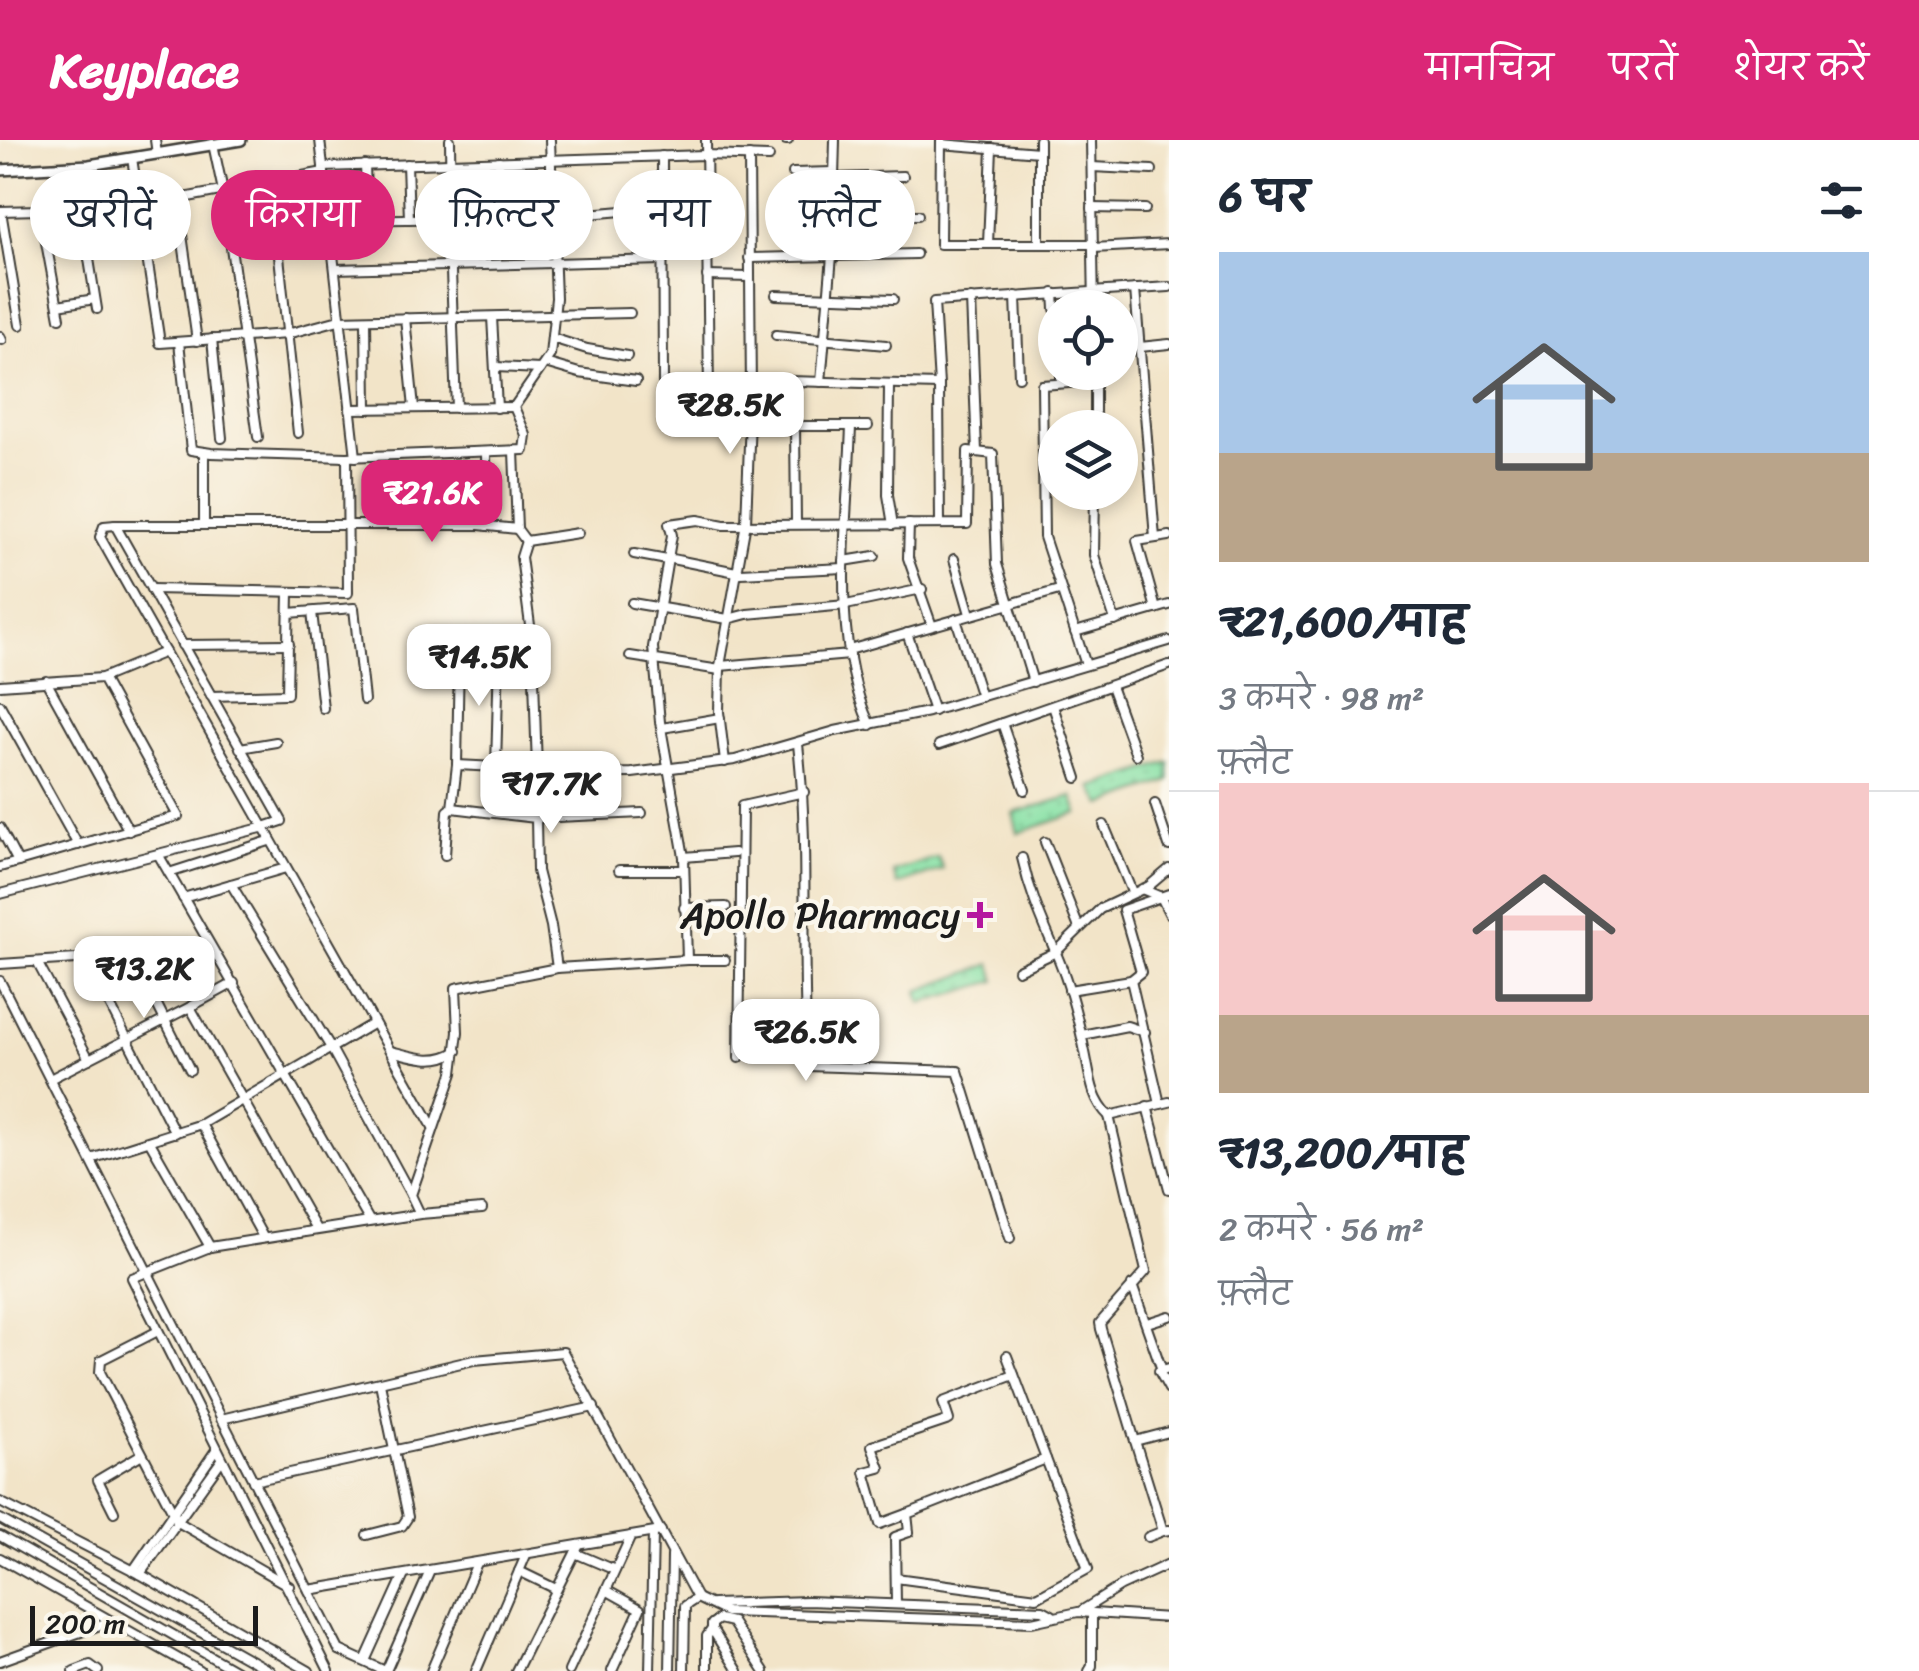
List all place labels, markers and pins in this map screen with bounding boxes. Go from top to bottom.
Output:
pin: ₹28.5K [649,372,811,457]
pin: ₹21.6K [351,460,513,545]
pin: ₹14.5K [398,624,560,709]
pin: ₹17.7K [470,751,632,836]
place label: Apollo Pharmacy [679,882,960,949]
marker: Apollo Pharmacy [969,904,991,926]
pin: ₹13.2K [63,936,225,1021]
pin: ₹26.5K [725,999,887,1084]

